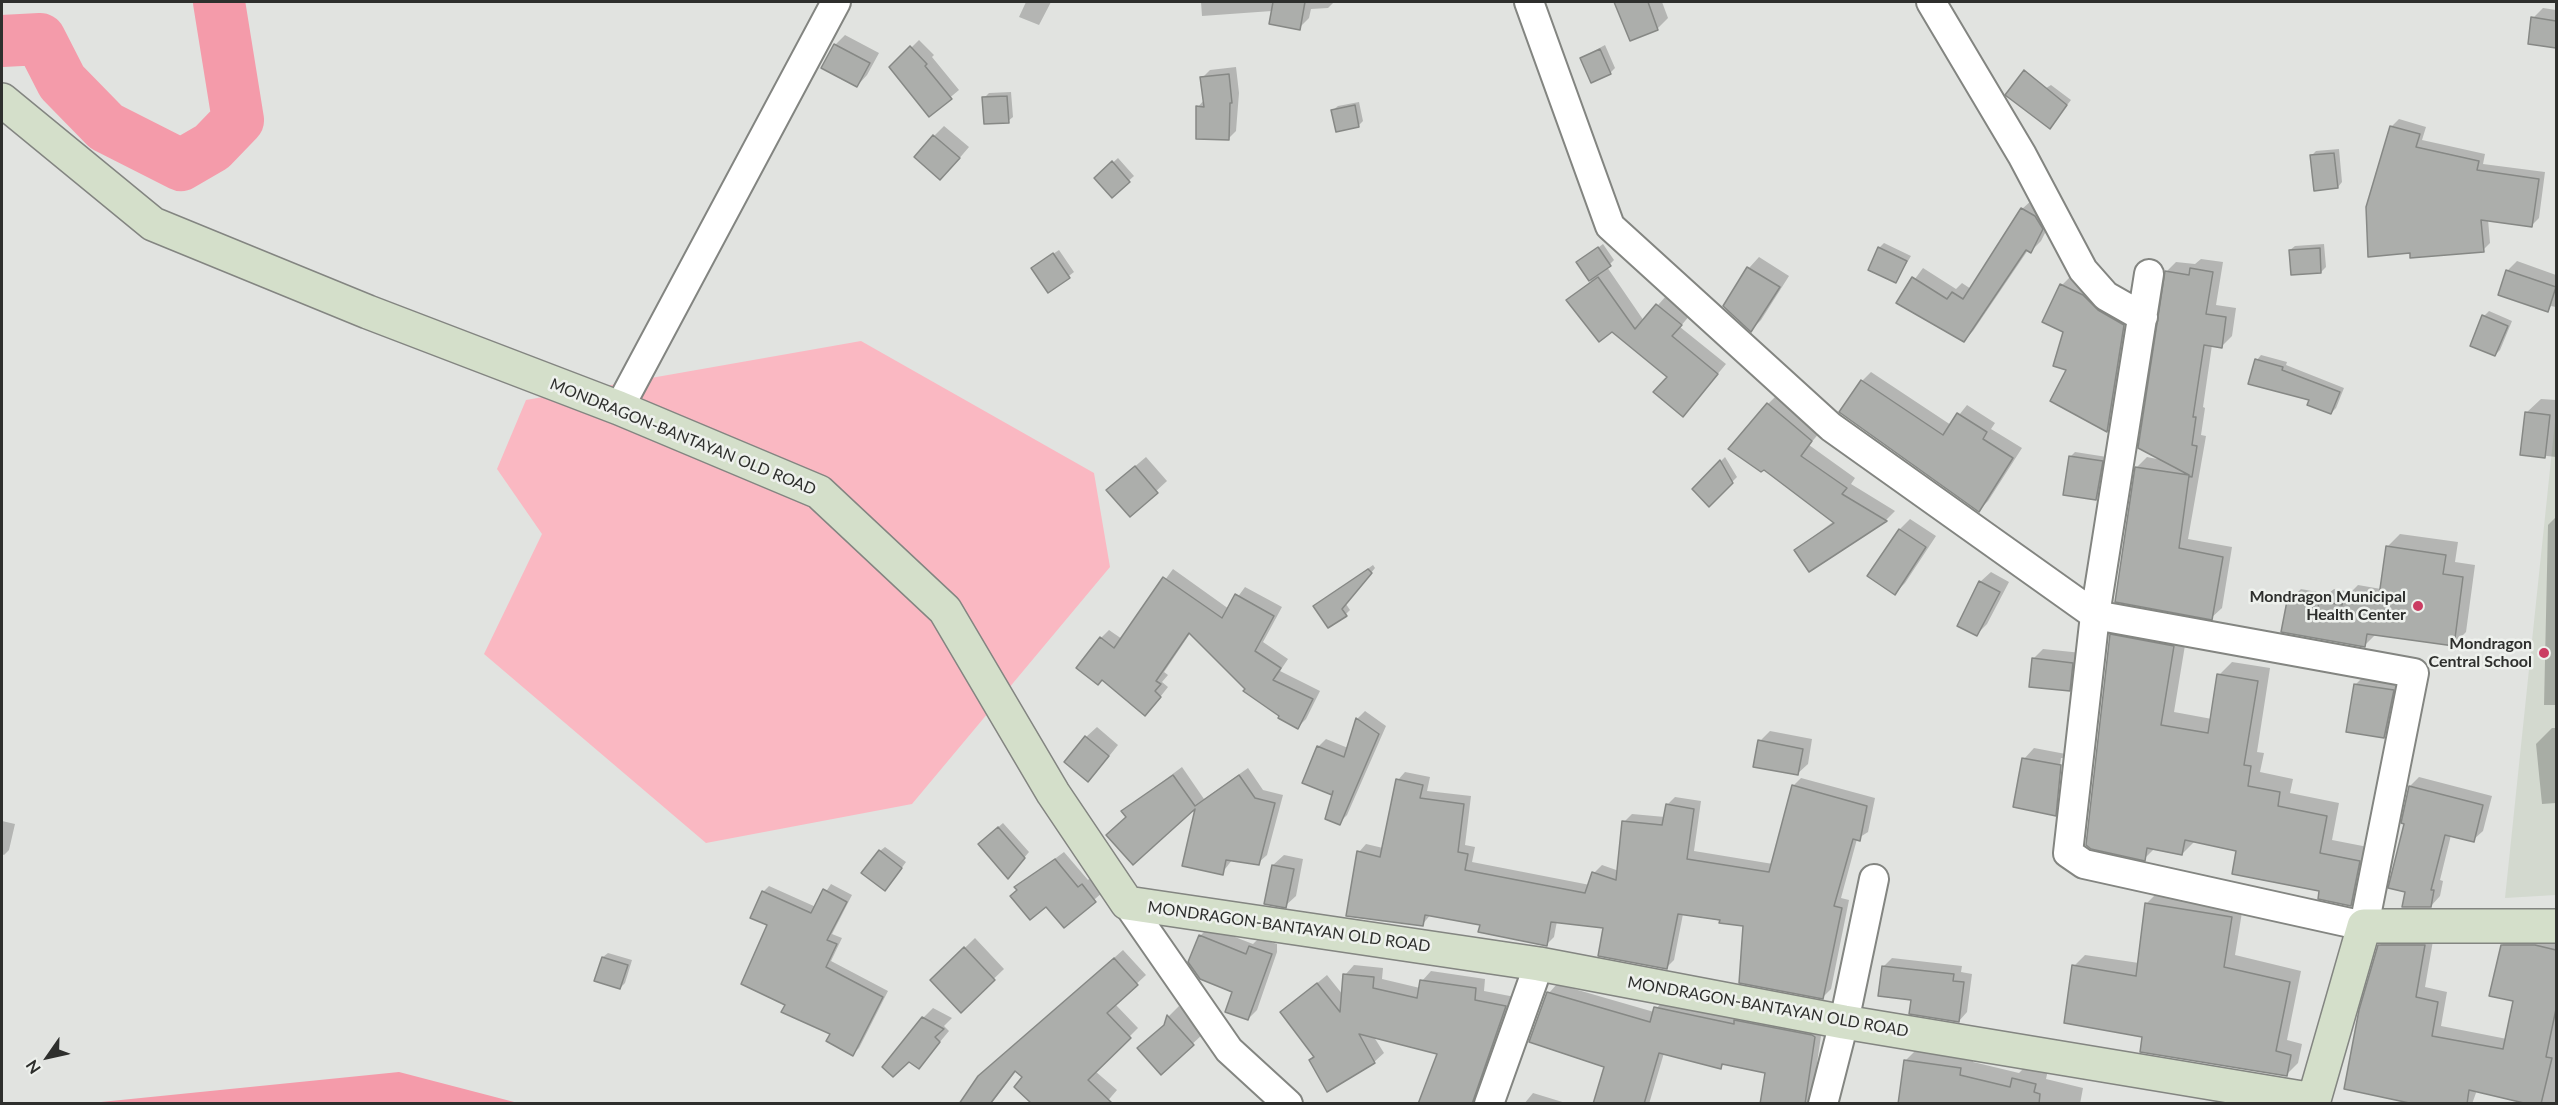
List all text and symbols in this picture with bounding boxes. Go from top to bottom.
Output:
street label: MONDRAGON-BANTAYAN OLD ROAD [547,375,819,499]
place label: Mondragon Municipal Health Center [2249,587,2406,625]
marker: Mondragon Municipal Health Center [2411,599,2425,613]
place label: Mondragon Central School [2428,634,2532,672]
marker: Mondragon Central School [2537,646,2551,660]
street label: MONDRAGON-BANTAYAN OLD ROAD [1146,898,1432,956]
street label: MONDRAGON-BANTAYAN OLD ROAD [1626,973,1910,1041]
north arrow [18,1027,78,1087]
text: N [21,1057,44,1078]

